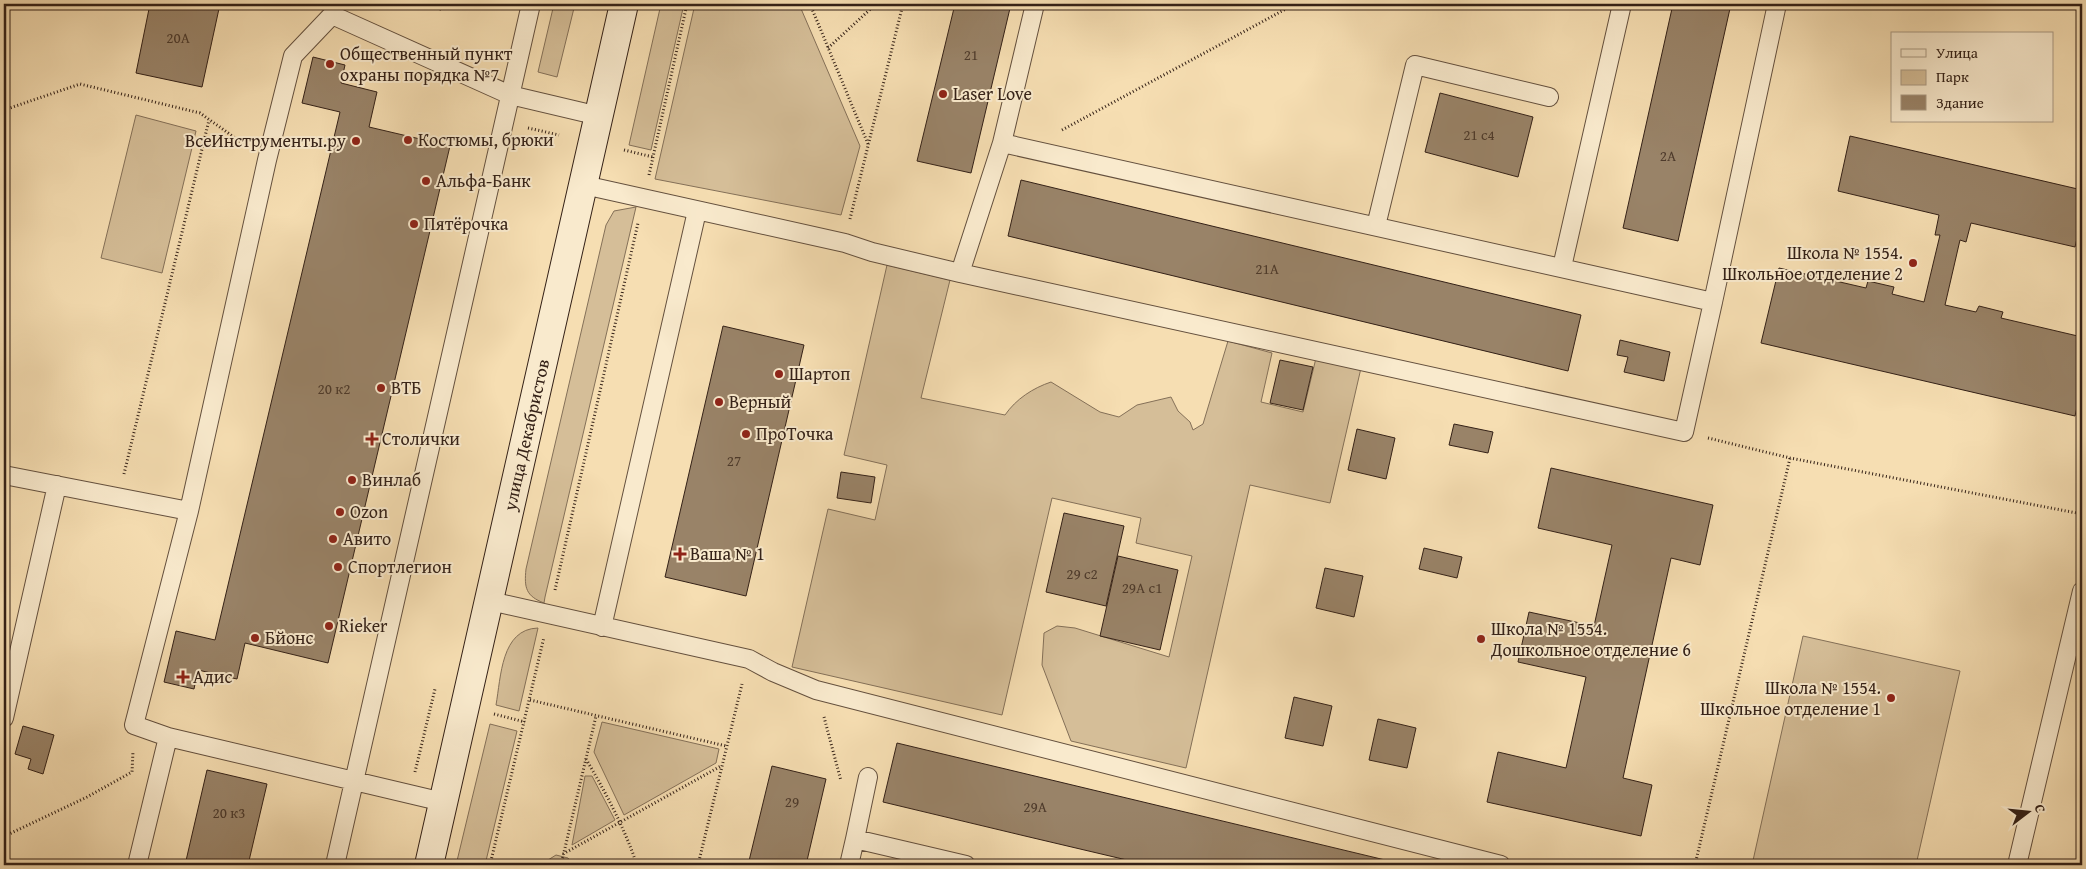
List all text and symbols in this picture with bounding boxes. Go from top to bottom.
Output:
house number: 20А [166,27,190,48]
legend [1891,32,2054,122]
place label: Общественный пункт охраны порядка №7 [340,40,513,88]
text: Улица [1936,42,1979,63]
house number: 21 [964,44,978,65]
marker: Общественный пункт охраны порядка №7 [324,58,336,70]
text: Парк [1936,66,1969,87]
place label: Laser Love [953,80,1032,107]
marker: Laser Love [937,88,949,100]
text: Здание [1936,92,1984,113]
house number: 21 с4 [1463,124,1495,145]
place label: Костюмы, брюки [418,126,554,153]
place label: ВсеИнструменты.ру [185,127,346,154]
marker: Костюмы, брюки [402,134,414,146]
marker: ВсеИнструменты.ру [350,135,362,147]
house number: 2А [1660,145,1676,166]
place label: Альфа-Банк [436,167,531,194]
marker: Альфа-Банк [420,175,432,187]
place label: Пятёрочка [424,210,509,237]
marker: Пятёрочка [408,218,420,230]
place label: Школа № 1554. Школьное отделение 2 [1722,239,1903,287]
marker: Школа № 1554. Школьное отделение 2 [1907,257,1919,269]
house number: 21А [1255,258,1279,279]
street label: улица Декабристов [495,356,556,514]
place label: Шартоп [789,360,850,387]
marker: Шартоп [773,368,785,380]
place label: ВТБ [391,374,422,401]
house number: 20 к2 [318,378,350,399]
marker: ВТБ [375,382,387,394]
place label: Верный [729,388,791,415]
marker: Верный [713,396,725,408]
place label: ПроТочка [756,420,834,447]
place label: Столички [382,425,460,452]
marker: ПроТочка [740,428,752,440]
marker: Столички [366,433,378,445]
house number: 27 [727,450,741,471]
place label: Винлаб [362,466,421,493]
marker: Винлаб [346,474,358,486]
place label: Ozon [350,498,388,525]
marker: Ozon [334,506,346,518]
place label: Авито [343,525,391,552]
marker: Авито [327,533,339,545]
place label: Ваша № 1 [690,540,765,567]
marker: Ваша № 1 [674,548,686,560]
place label: Спортлегион [348,553,452,580]
marker: Спортлегион [332,561,344,573]
house number: 29 с2 [1066,563,1098,584]
house number: 29А с1 [1122,577,1162,598]
place label: Rieker [339,612,388,639]
place label: Школа № 1554. Дошкольное отделение 6 [1490,615,1691,663]
marker: Rieker [323,620,335,632]
place label: Бйонс [265,624,314,651]
marker: Бйонс [249,632,261,644]
marker: Школа № 1554. Дошкольное отделение 6 [1475,633,1487,645]
place label: Адис [193,663,232,690]
marker: Адис [177,671,189,683]
place label: Школа № 1554. Школьное отделение 1 [1700,674,1881,722]
marker: Школа № 1554. Школьное отделение 1 [1885,692,1897,704]
north arrow [2004,786,2054,836]
house number: 29 [785,791,799,812]
house number: 29А [1023,796,1047,817]
house number: 20 к3 [213,802,245,823]
text: С [2030,802,2051,815]

